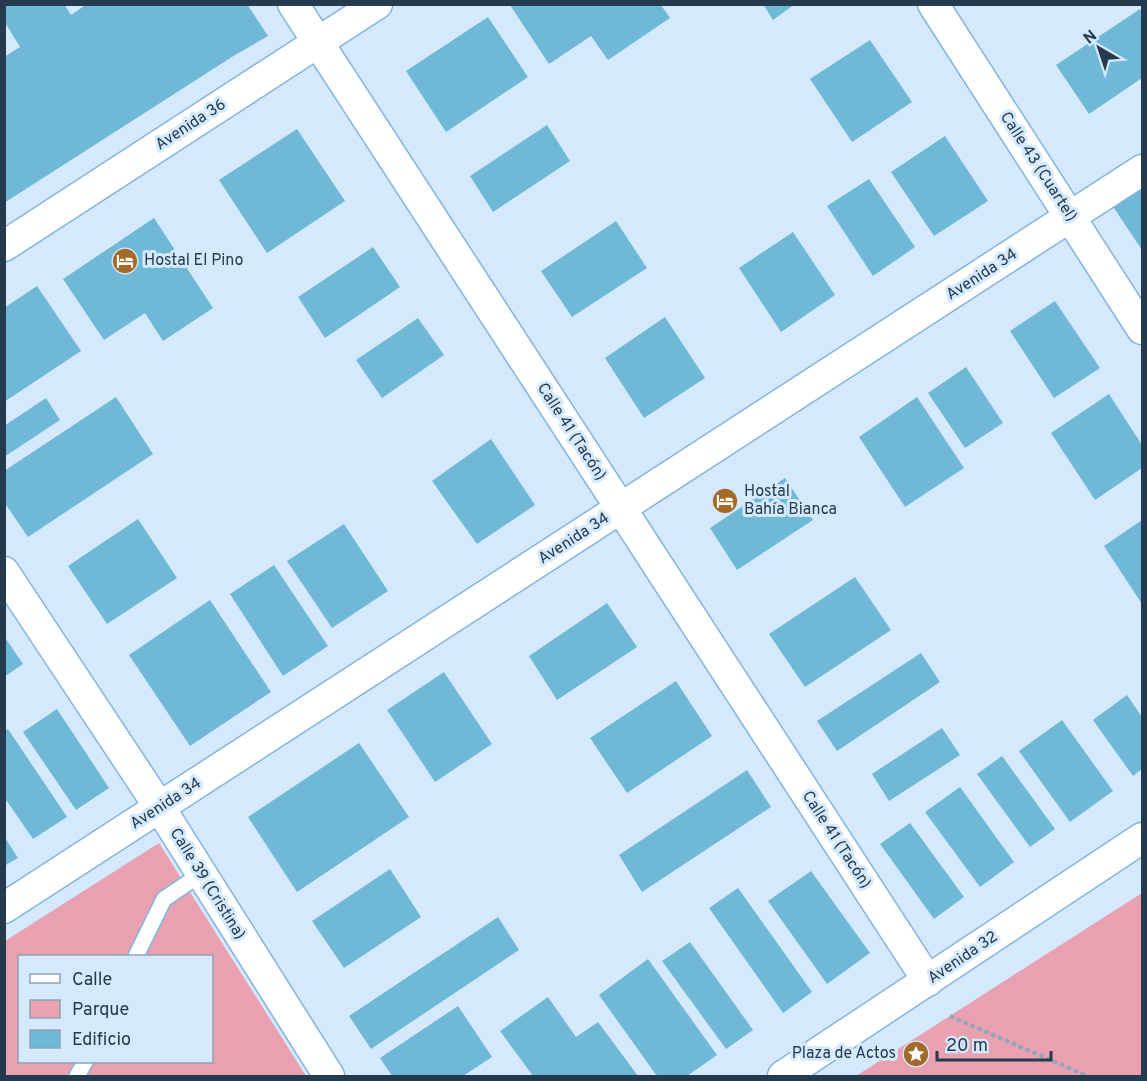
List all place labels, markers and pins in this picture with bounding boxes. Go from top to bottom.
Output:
hotel icon: Hostal El Pino [110,246,140,276]
place label: Hostal El Pino [144,251,244,271]
place label: Hostal Bahía Bianca [744,482,837,520]
hotel icon: Hostal Bahía Bianca [710,486,740,516]
place icon: Plaza de Actos [901,1039,931,1069]
place label: Plaza de Actos [792,1044,896,1064]

